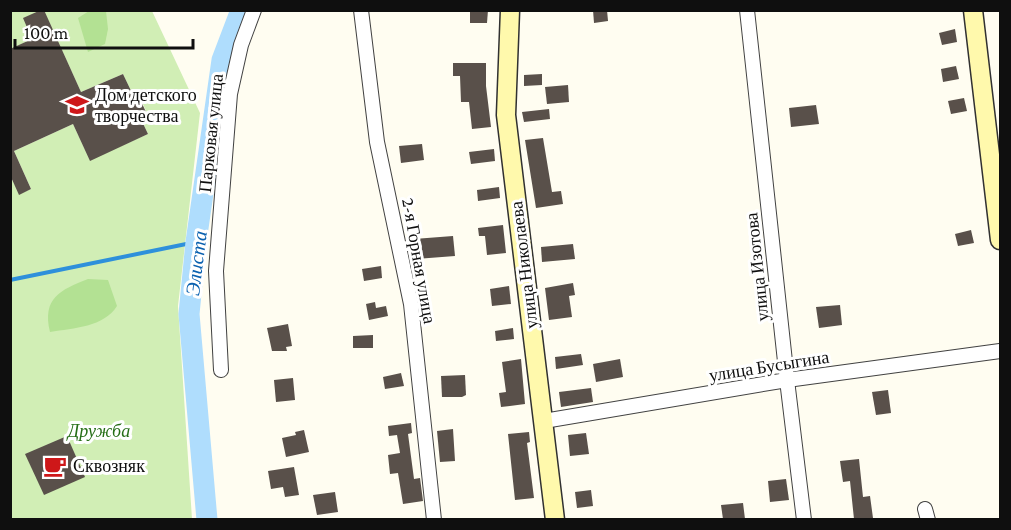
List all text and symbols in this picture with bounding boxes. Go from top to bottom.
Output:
scale bar [15,12,194,50]
text: 100 m [24,23,69,43]
street label: Парковая улица [195,73,227,193]
place label: Дом детского творчества [95,85,197,126]
school or university icon: Дом детского творчества [64,92,90,118]
street label: 2-я Горная улица [398,197,440,325]
street label: улица Николаева [506,200,542,330]
street label: улица Изотова [741,212,773,322]
water label: Элиста [181,229,211,297]
street label: улица Бусыгина [707,347,831,385]
park label: Дружба [66,421,130,441]
cafe icon: Сквозняк [42,453,68,479]
place label: Сквозняк [73,456,145,476]

